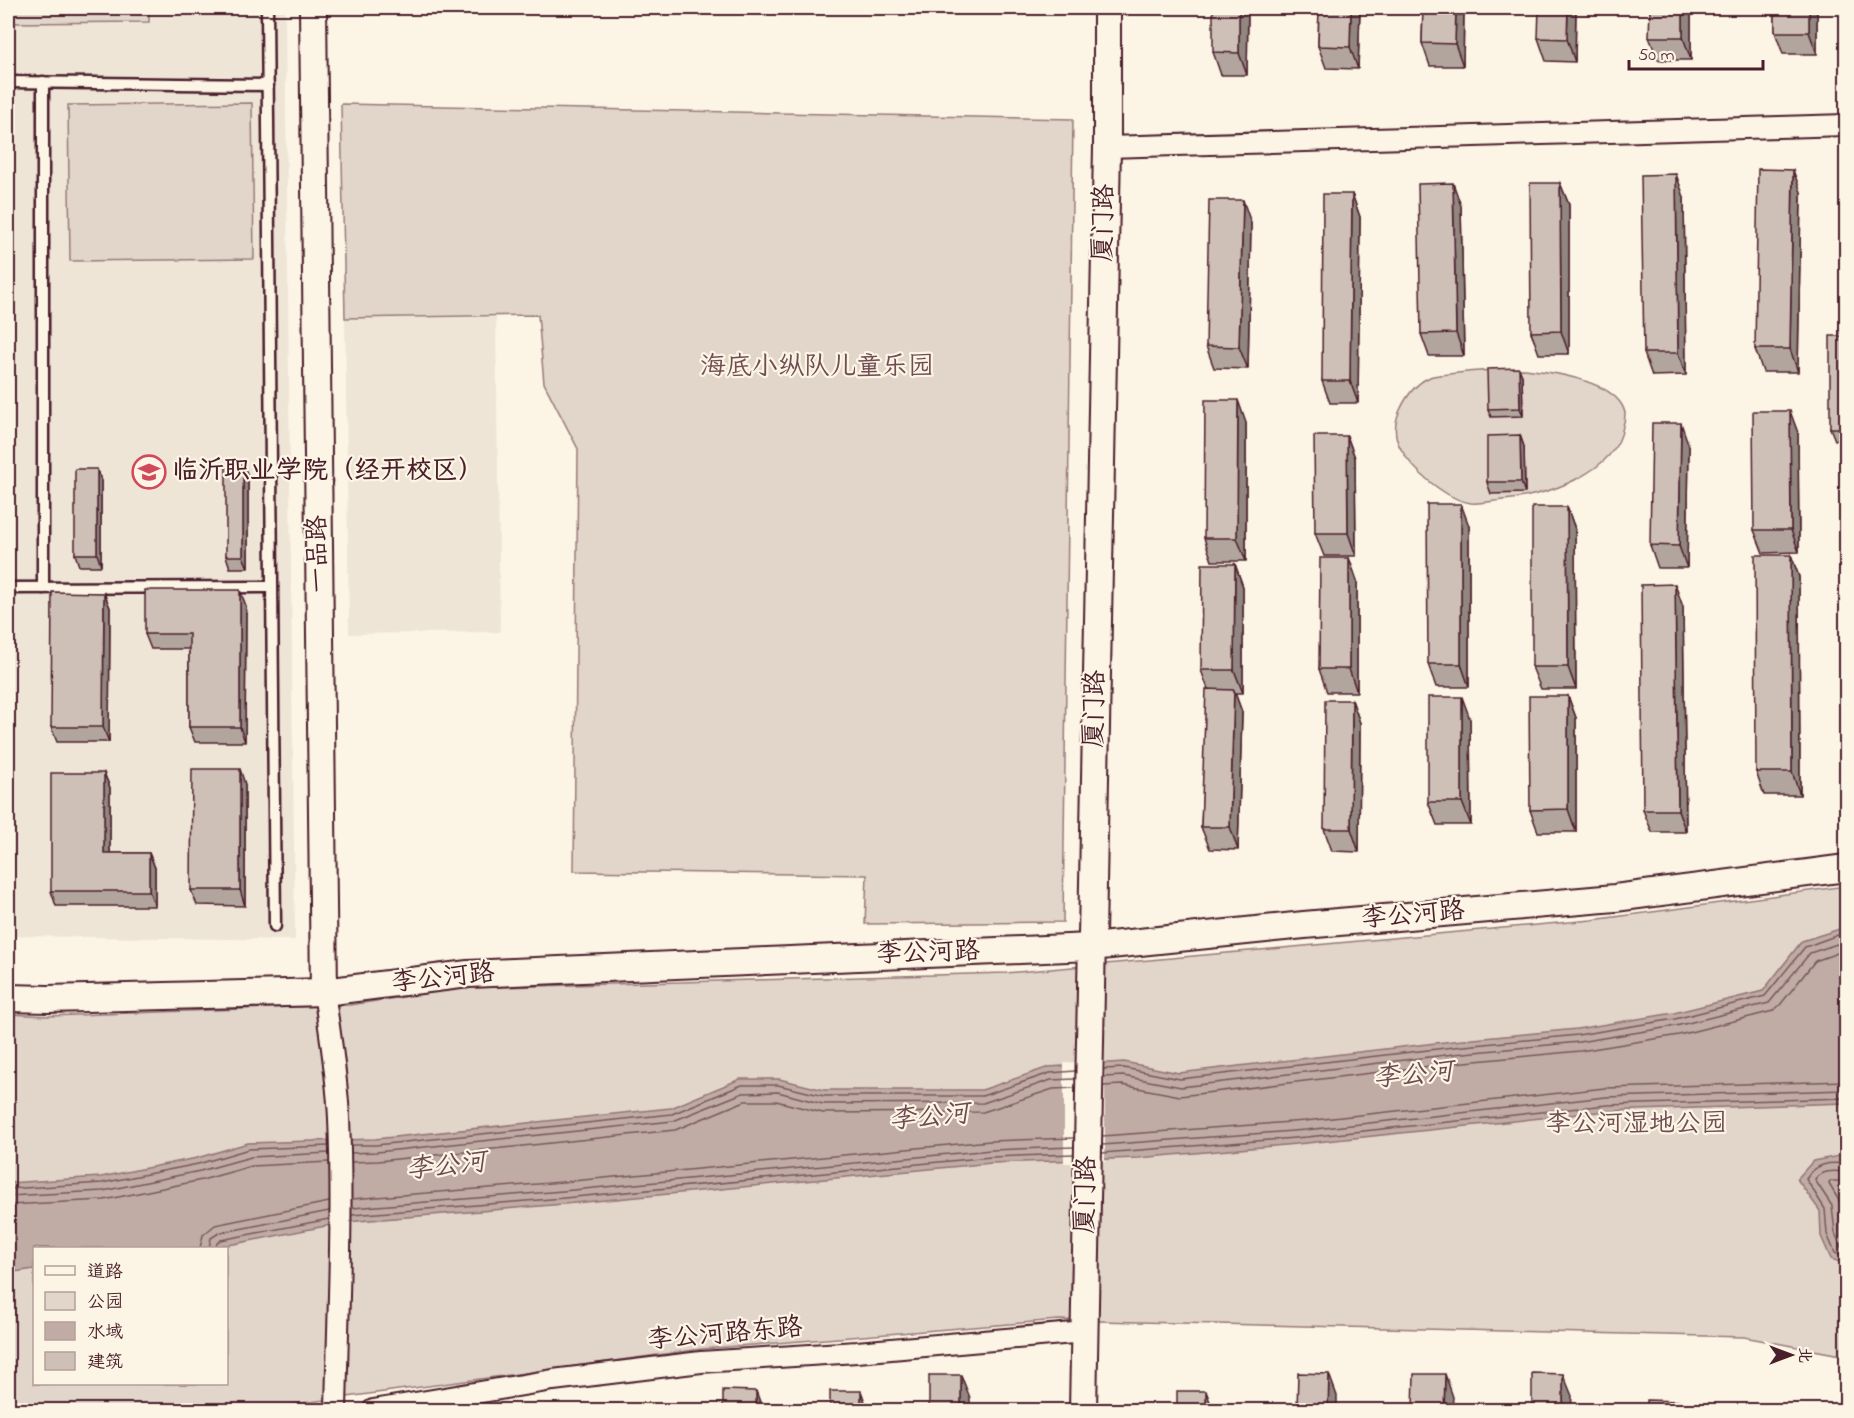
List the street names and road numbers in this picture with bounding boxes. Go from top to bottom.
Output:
street label: 厦门路 [1085,184,1125,262]
street label: 一品路 [299,515,339,593]
street label: 厦门路 [1076,670,1116,748]
street label: 李公河路 [1360,893,1466,939]
street label: 李公河路 [875,933,981,975]
street label: 李公河路 [389,955,497,1003]
street label: 厦门路 [1067,1156,1107,1234]
street label: 李公河路东路 [646,1309,804,1361]

